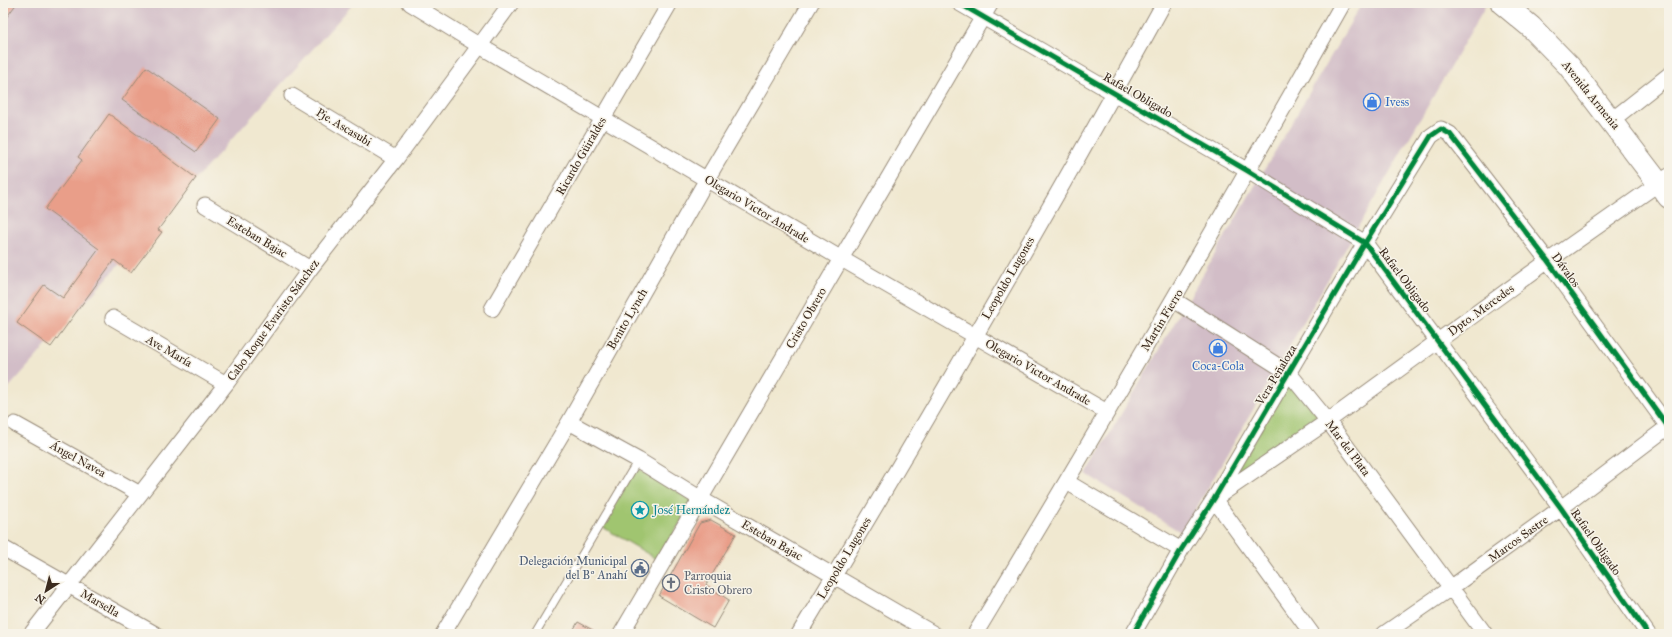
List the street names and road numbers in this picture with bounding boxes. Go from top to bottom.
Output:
street label: Avenida Armenia [1558,57,1623,133]
street label: Rafael Obligado [1100,70,1175,121]
street label: Pje. Ascasubi [314,105,375,149]
street label: Ricardo Güiraldes [553,115,609,197]
street label: Olegario Victor Andrade [702,172,812,247]
street label: Esteban Bajac [224,213,290,261]
street label: Leopoldo Lugones [979,234,1038,322]
street label: Rafael Obligado [1375,245,1434,316]
street label: Dávalos [1549,250,1583,290]
street label: Cabo Roque Evaristo Sánchez [224,256,323,384]
street label: Dpto. Mercedes [1445,281,1517,339]
street label: Cristo Obrero [783,285,829,351]
street label: Benito Lynch [604,286,650,352]
street label: Martin Fierro [1138,287,1186,353]
street label: Ave María [143,332,195,370]
street label: Olegario Victor Andrade [982,336,1093,409]
street label: Vera Peñaloza [1252,342,1300,408]
street label: Mar del Plata [1323,417,1374,479]
street label: Ángel Navea [46,437,110,481]
street label: Rafael Obligado [1567,506,1624,578]
street label: Marcos Sastre [1486,513,1550,565]
street label: Leopoldo Lugones [814,515,875,602]
street label: Esteban Bajac [739,517,805,563]
street label: Marsella [78,586,123,620]

